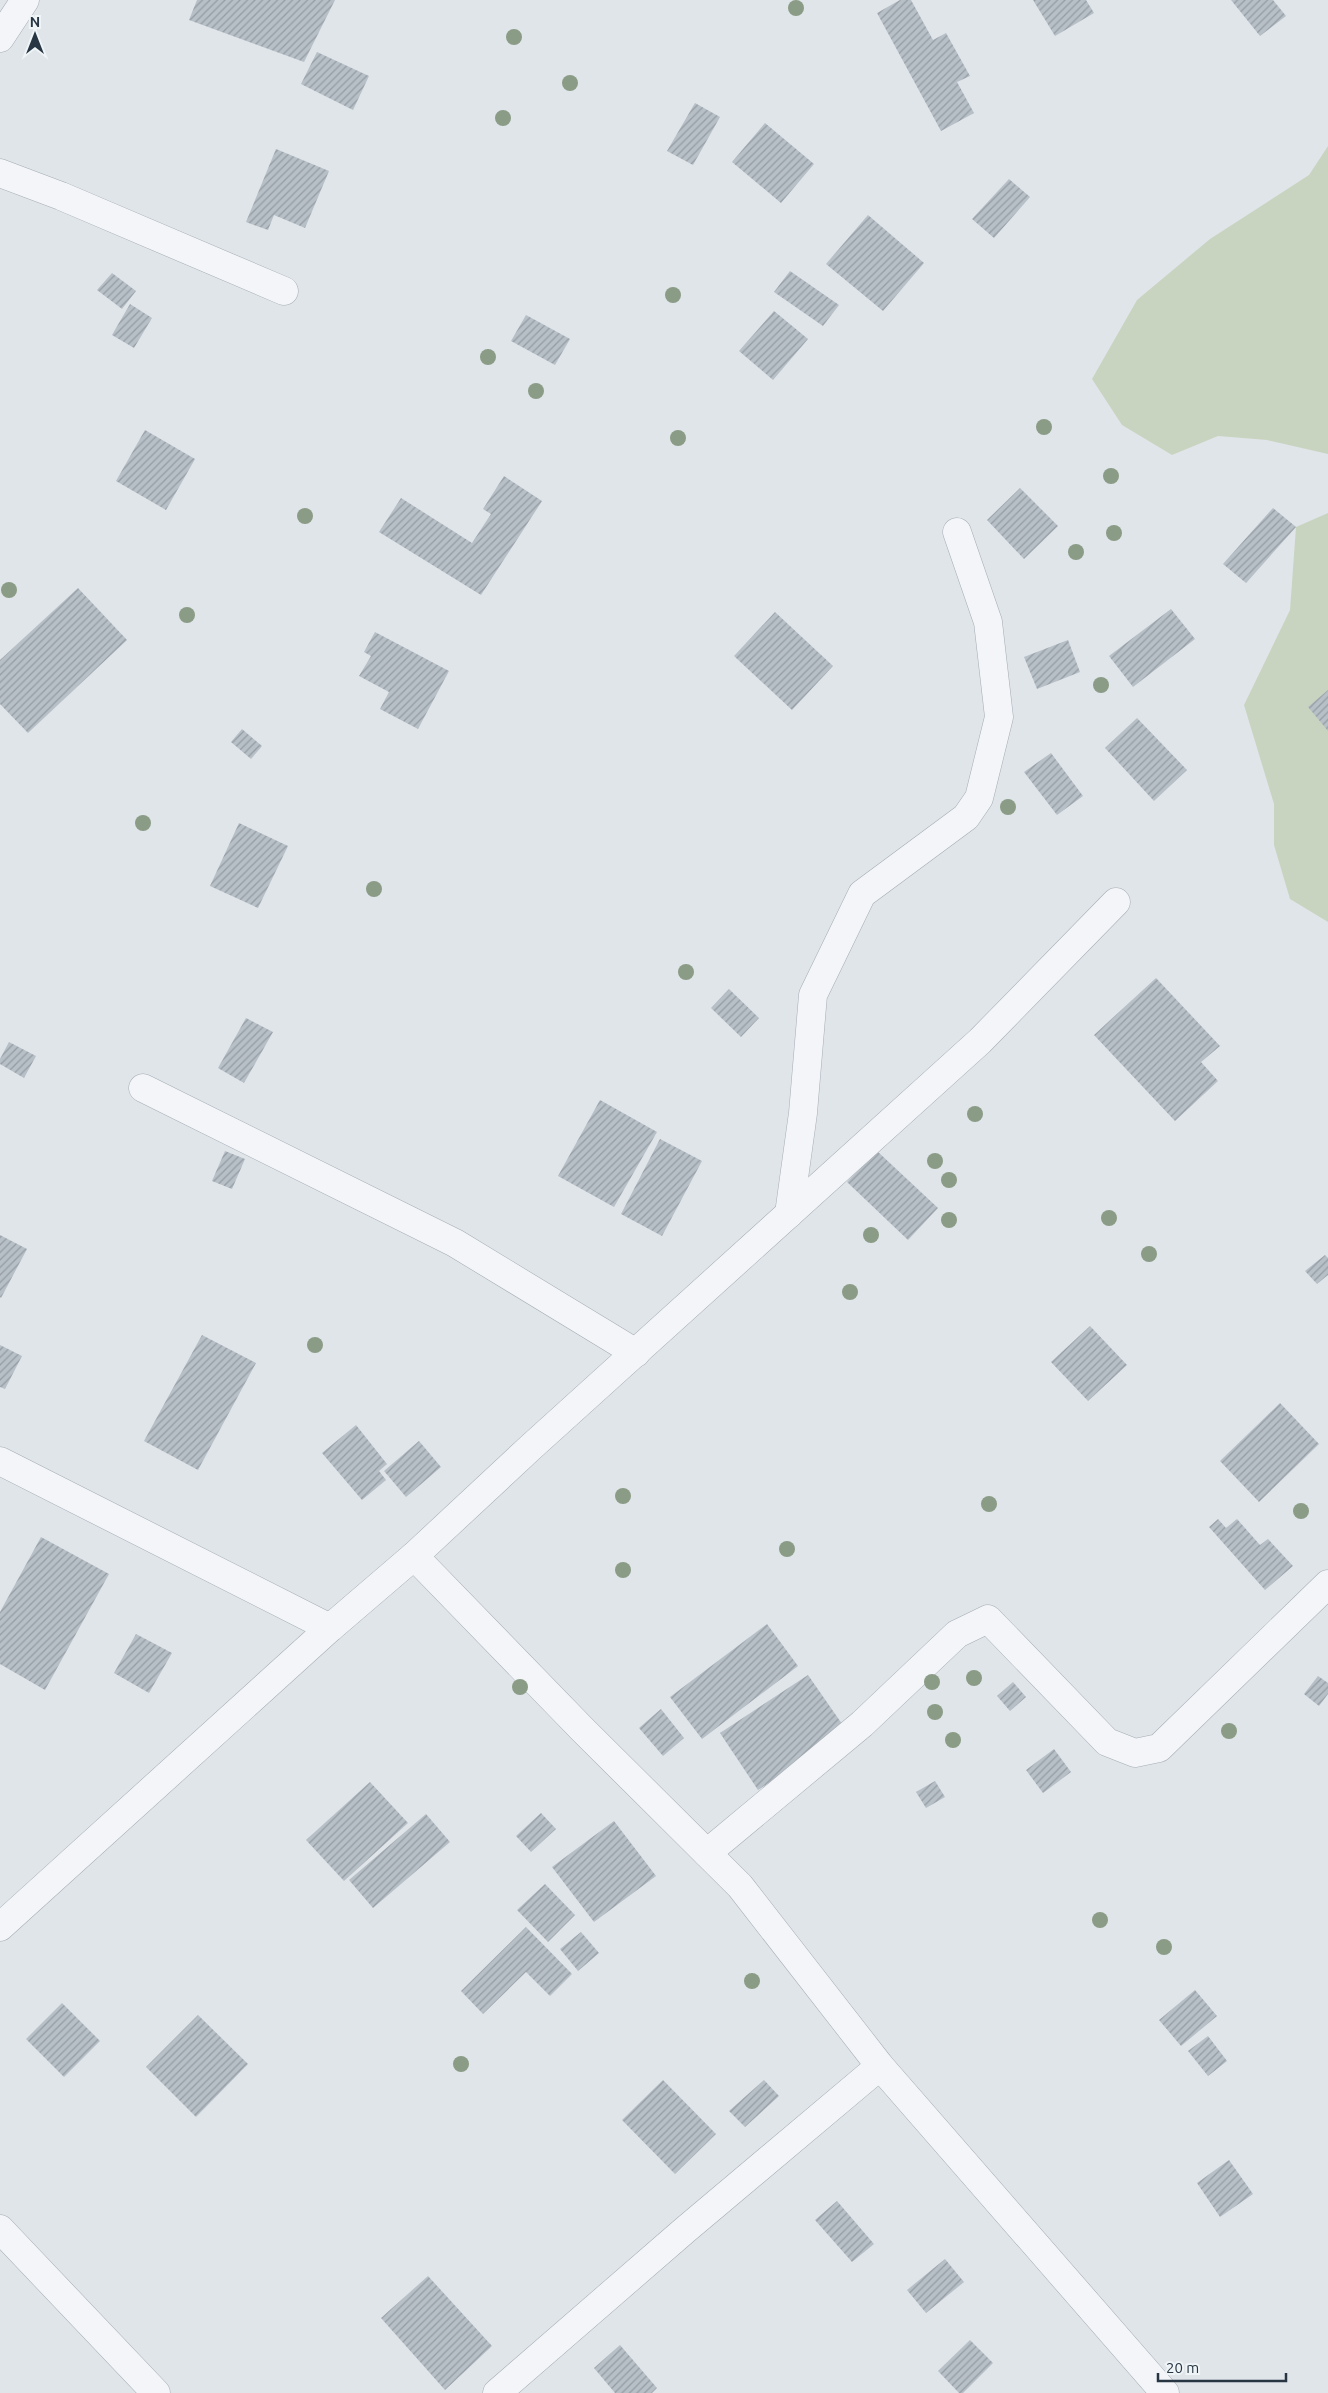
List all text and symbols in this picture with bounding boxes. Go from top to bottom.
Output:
north arrow [10,10,60,60]
text: N [30,14,40,30]
scale bar [1158,2350,1286,2382]
text: 20 m [1166,2359,1199,2376]

